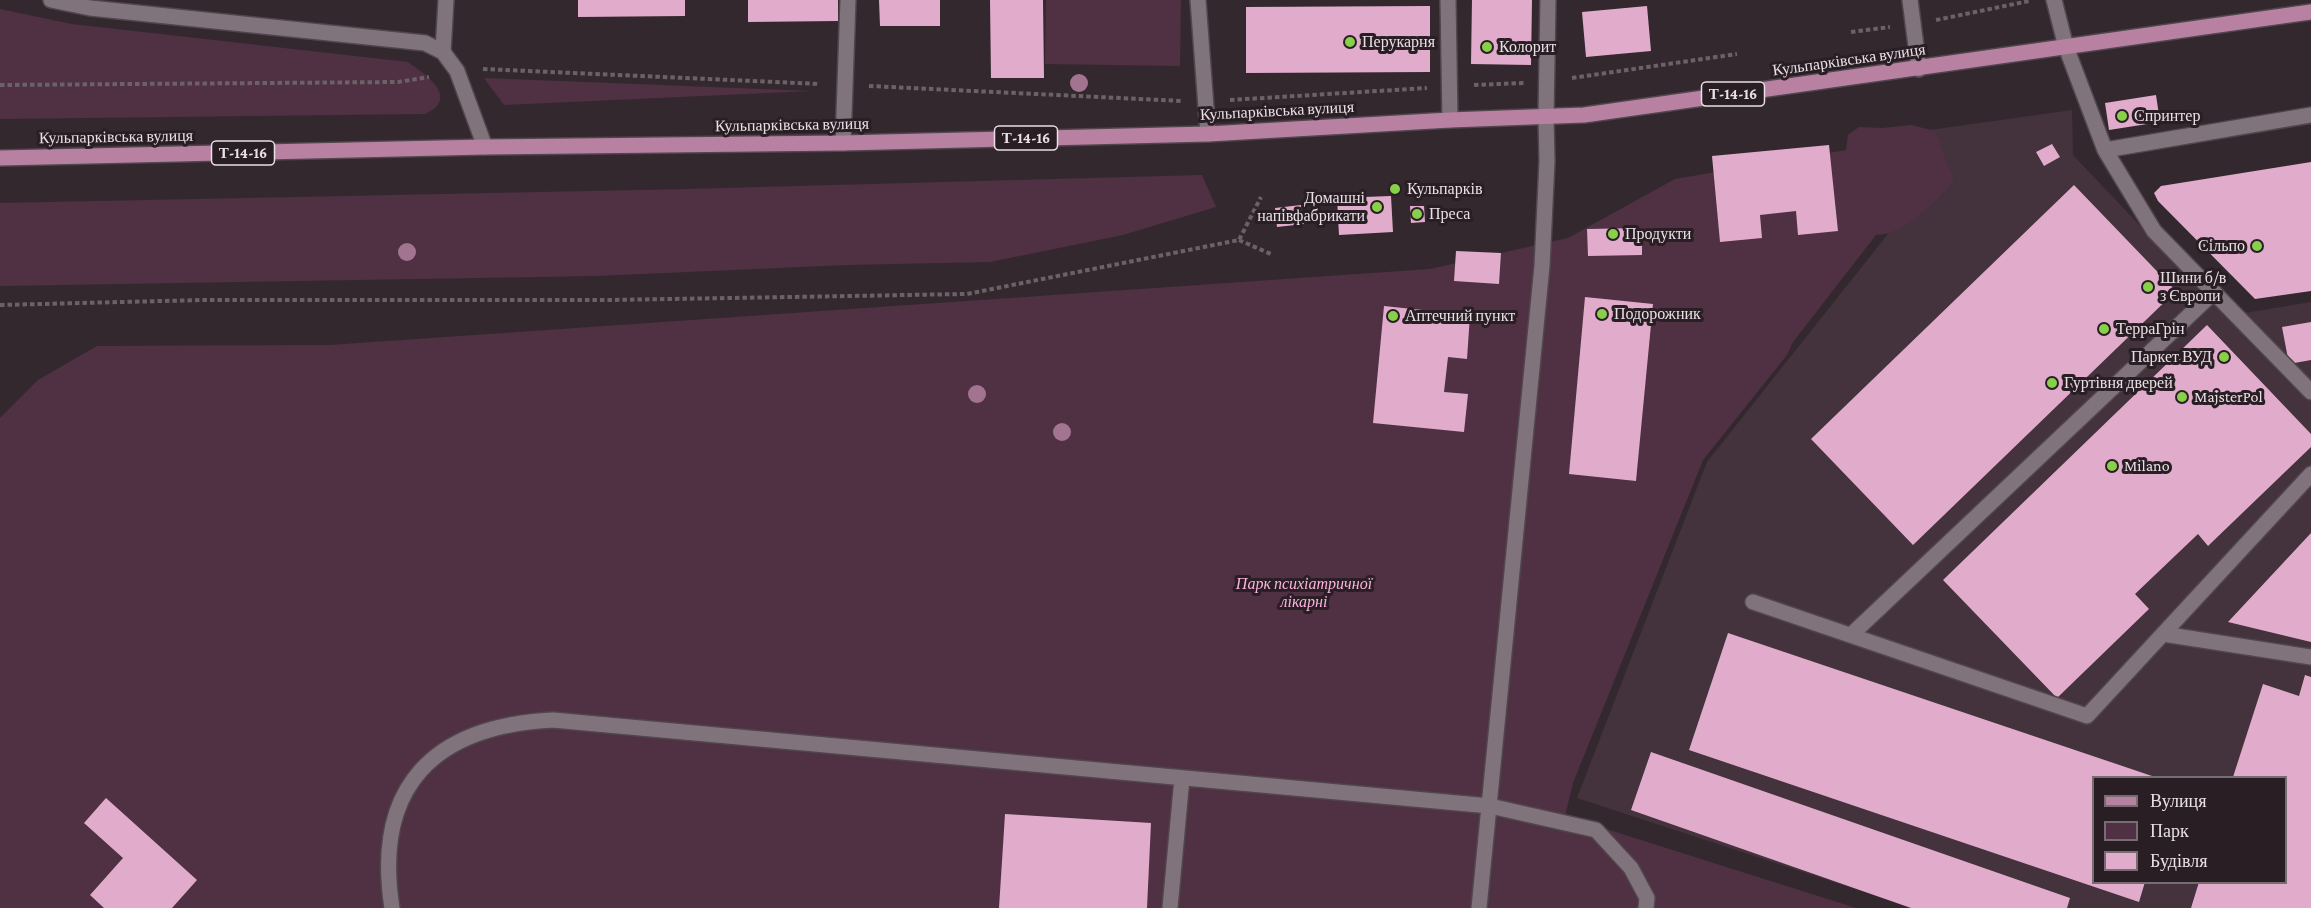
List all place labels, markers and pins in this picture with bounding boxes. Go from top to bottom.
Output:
place label: Перукарня [1362,32,1435,52]
marker: Перукарня [1343,35,1357,49]
place label: Колорит [1499,37,1556,57]
marker: Колорит [1480,40,1494,54]
place label: Спринтер [2134,106,2200,126]
marker: Спринтер [2115,109,2129,123]
place label: Кульпарків [1407,179,1482,199]
marker: Кульпарків [1388,182,1402,196]
place label: Домашні напівфабрикати [1257,188,1365,226]
marker: Домашні напівфабрикати [1370,200,1384,214]
place label: Преса [1429,204,1470,224]
marker: Преса [1410,207,1424,221]
place label: Продукти [1625,224,1691,244]
marker: Продукти [1606,227,1620,241]
place label: Сільпо [2198,236,2245,256]
marker: Сільпо [2250,239,2264,253]
place label: Шини б/в з Європи [2160,268,2226,306]
marker: Шини б/в з Європи [2141,280,2155,294]
place label: Подорожник [1614,304,1701,324]
place label: Аптечний пункт [1405,306,1515,326]
marker: Подорожник [1595,307,1609,321]
marker: Аптечний пункт [1386,309,1400,323]
place label: ТерраГрін [2116,319,2185,339]
marker: ТерраГрін [2097,322,2111,336]
place label: Паркет ВУД [2131,347,2212,367]
marker: Паркет ВУД [2217,350,2231,364]
place label: Гуртівня дверей [2064,373,2173,393]
marker: Гуртівня дверей [2045,376,2059,390]
place label: MajsterPol [2194,387,2263,407]
marker: MajsterPol [2175,390,2189,404]
place label: Milano [2124,456,2170,476]
marker: Milano [2105,459,2119,473]

